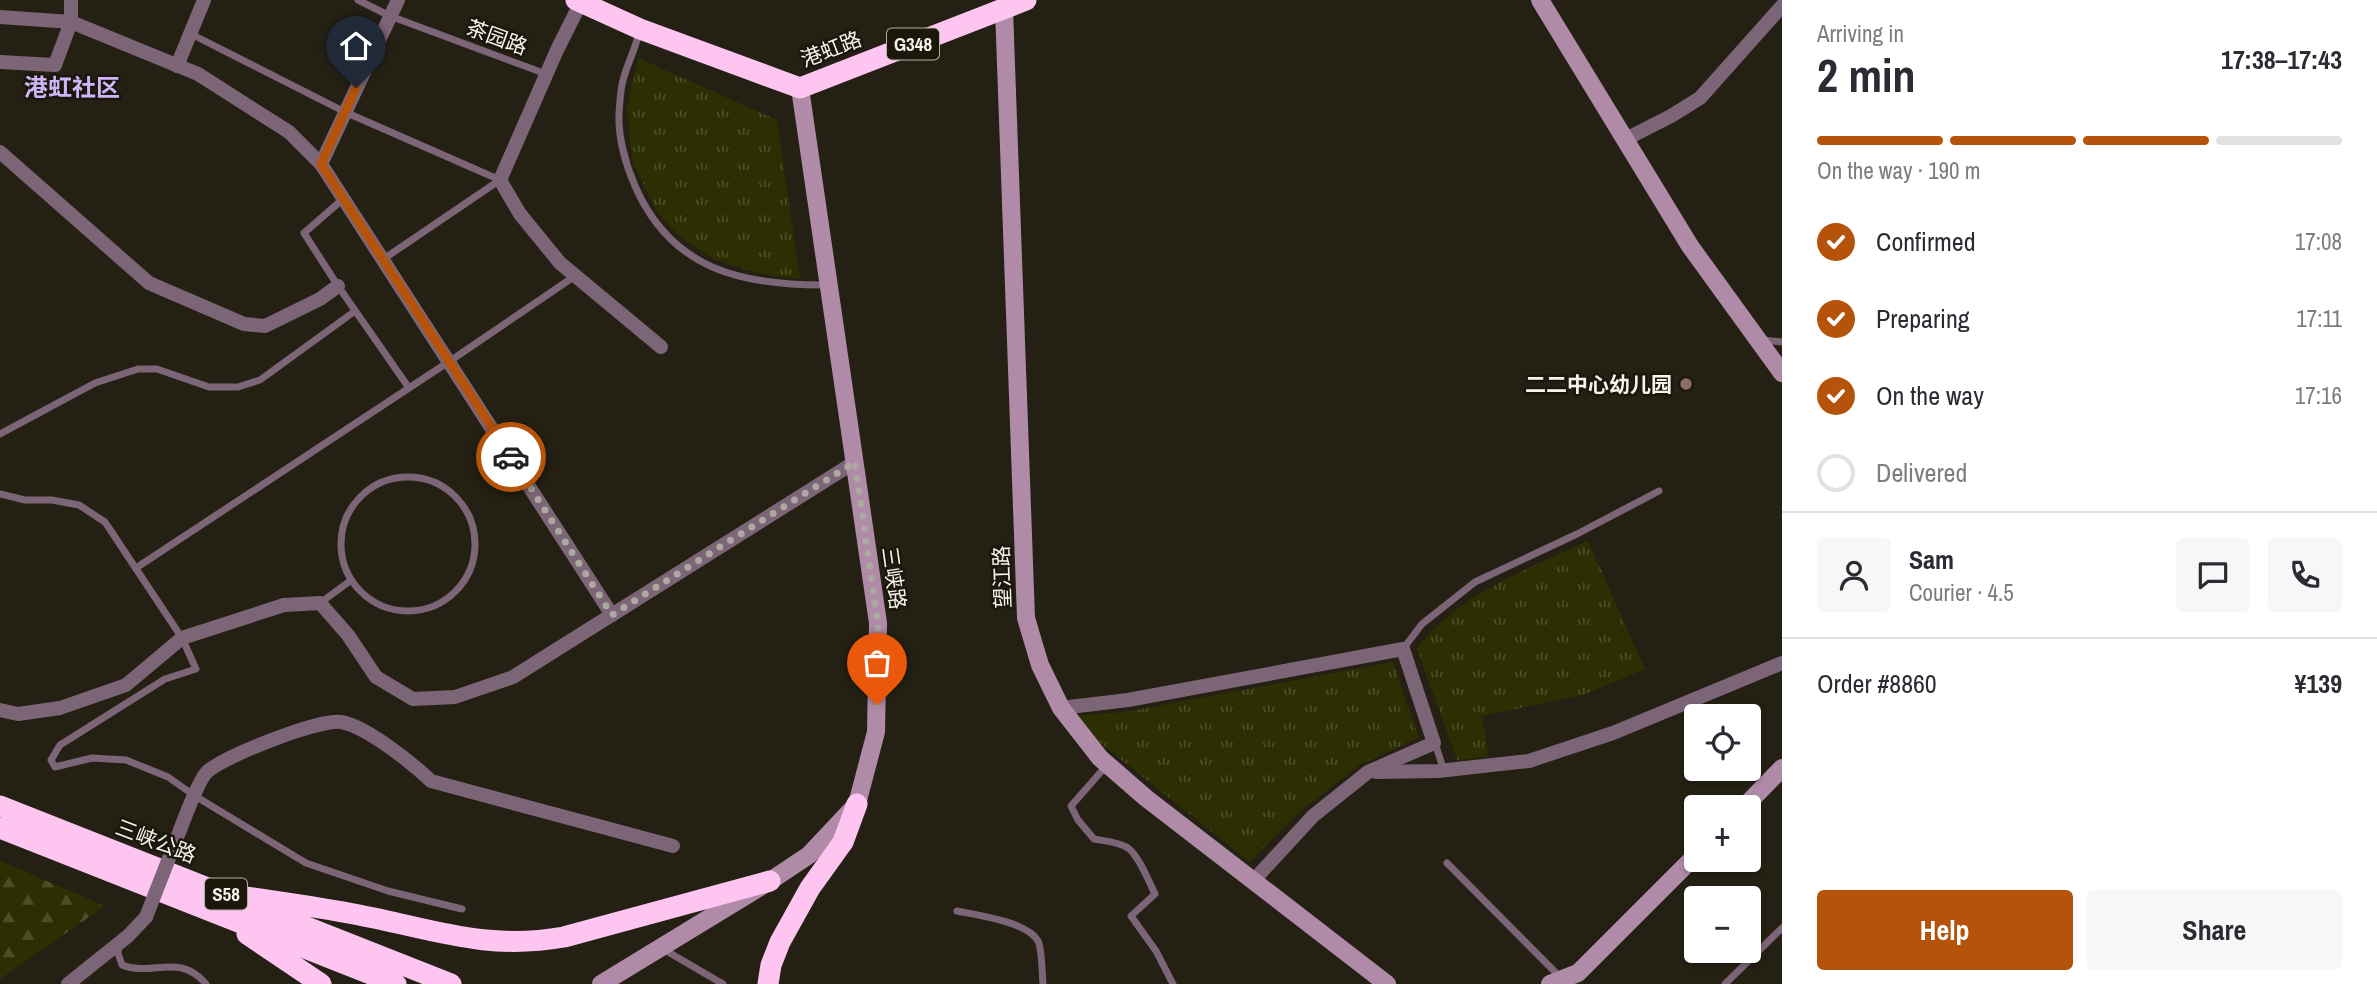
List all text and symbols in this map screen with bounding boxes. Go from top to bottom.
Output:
street label: 茶园路 [462,13,532,61]
pin [326,16,386,88]
text: Arriving in [1817,18,1904,49]
street label: 港虹路 [796,24,866,74]
icon: home [337,27,375,65]
road number: G348 [887,28,939,60]
text: 17:38–17:43 [2221,42,2342,77]
text: 2 min [1817,44,1916,106]
district label: 港虹社区 [24,71,120,103]
text: On the way · 190 m [1817,155,1981,186]
icon: check [1817,223,1855,261]
text: Confirmed [1876,224,1976,259]
text: 17:08 [2295,226,2342,257]
icon: check [1817,300,1855,338]
text: Preparing [1876,301,1970,336]
text: 17:11 [2296,303,2342,334]
place label: 二二中心幼儿园 [1525,370,1672,399]
marker: 二二中心幼儿园 [1678,376,1694,392]
icon: check [1817,377,1855,415]
text: On the way [1876,378,1984,413]
text: 17:16 [2295,380,2342,411]
courier [476,422,546,492]
icon: car [492,438,530,476]
text: Delivered [1876,455,1967,490]
button: person [1817,538,1891,612]
button: chat [2176,538,2250,612]
button: phone [2268,538,2342,612]
text: Sam [1909,542,1954,577]
street label: 三峡路 [875,545,913,611]
street label: 望江路 [986,545,1018,609]
text: Courier · 4.5 [1909,577,2014,608]
pin [847,633,907,705]
icon: bag [858,644,896,682]
text: Order #8860 [1817,666,1937,701]
text: ¥139 [2295,666,2342,701]
map controls [1684,704,1761,963]
button: locate [1684,704,1761,781]
button: + [1684,795,1761,872]
street label: 三峡公路 [112,812,200,870]
road number: S58 [205,878,247,909]
button: − [1684,886,1761,963]
button: Help [1817,890,2073,970]
button: Share [2087,890,2342,970]

